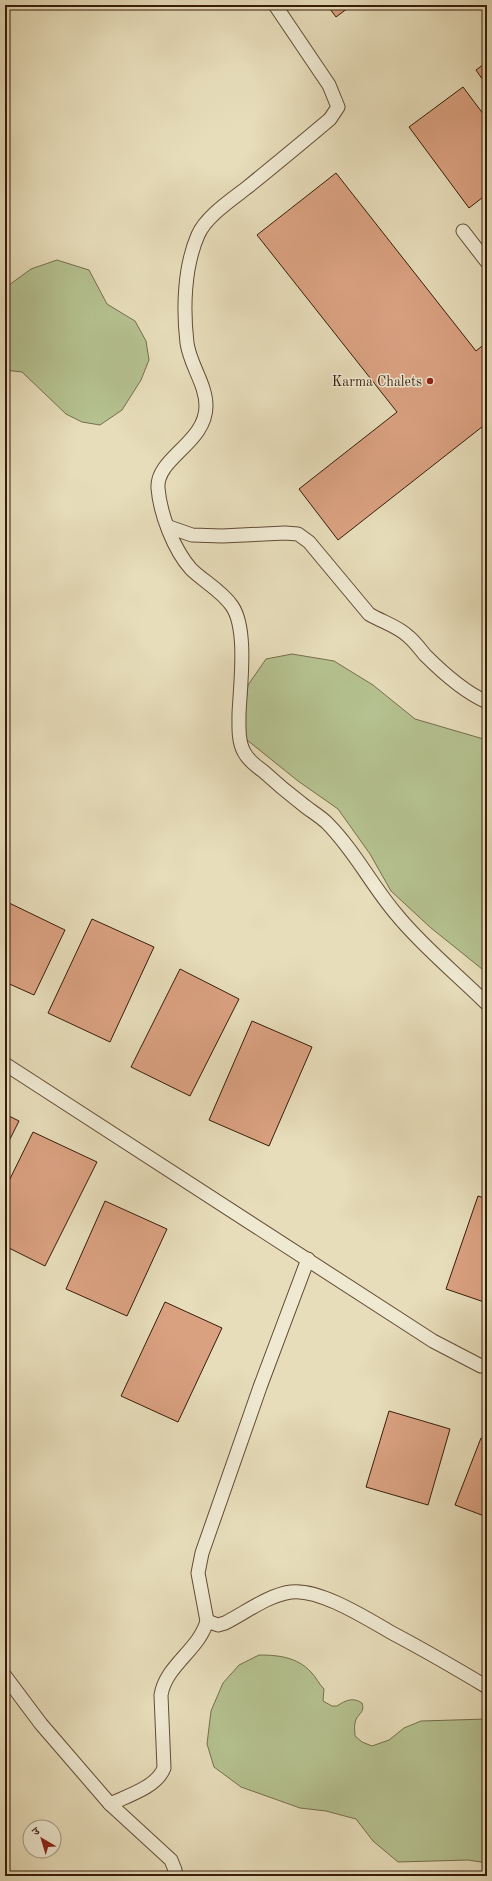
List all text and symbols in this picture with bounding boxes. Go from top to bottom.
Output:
place label: Karma Chalets [332,375,422,389]
marker: Karma Chalets [425,376,435,386]
north arrow [22,1819,62,1859]
text: उ [30,1825,43,1839]

